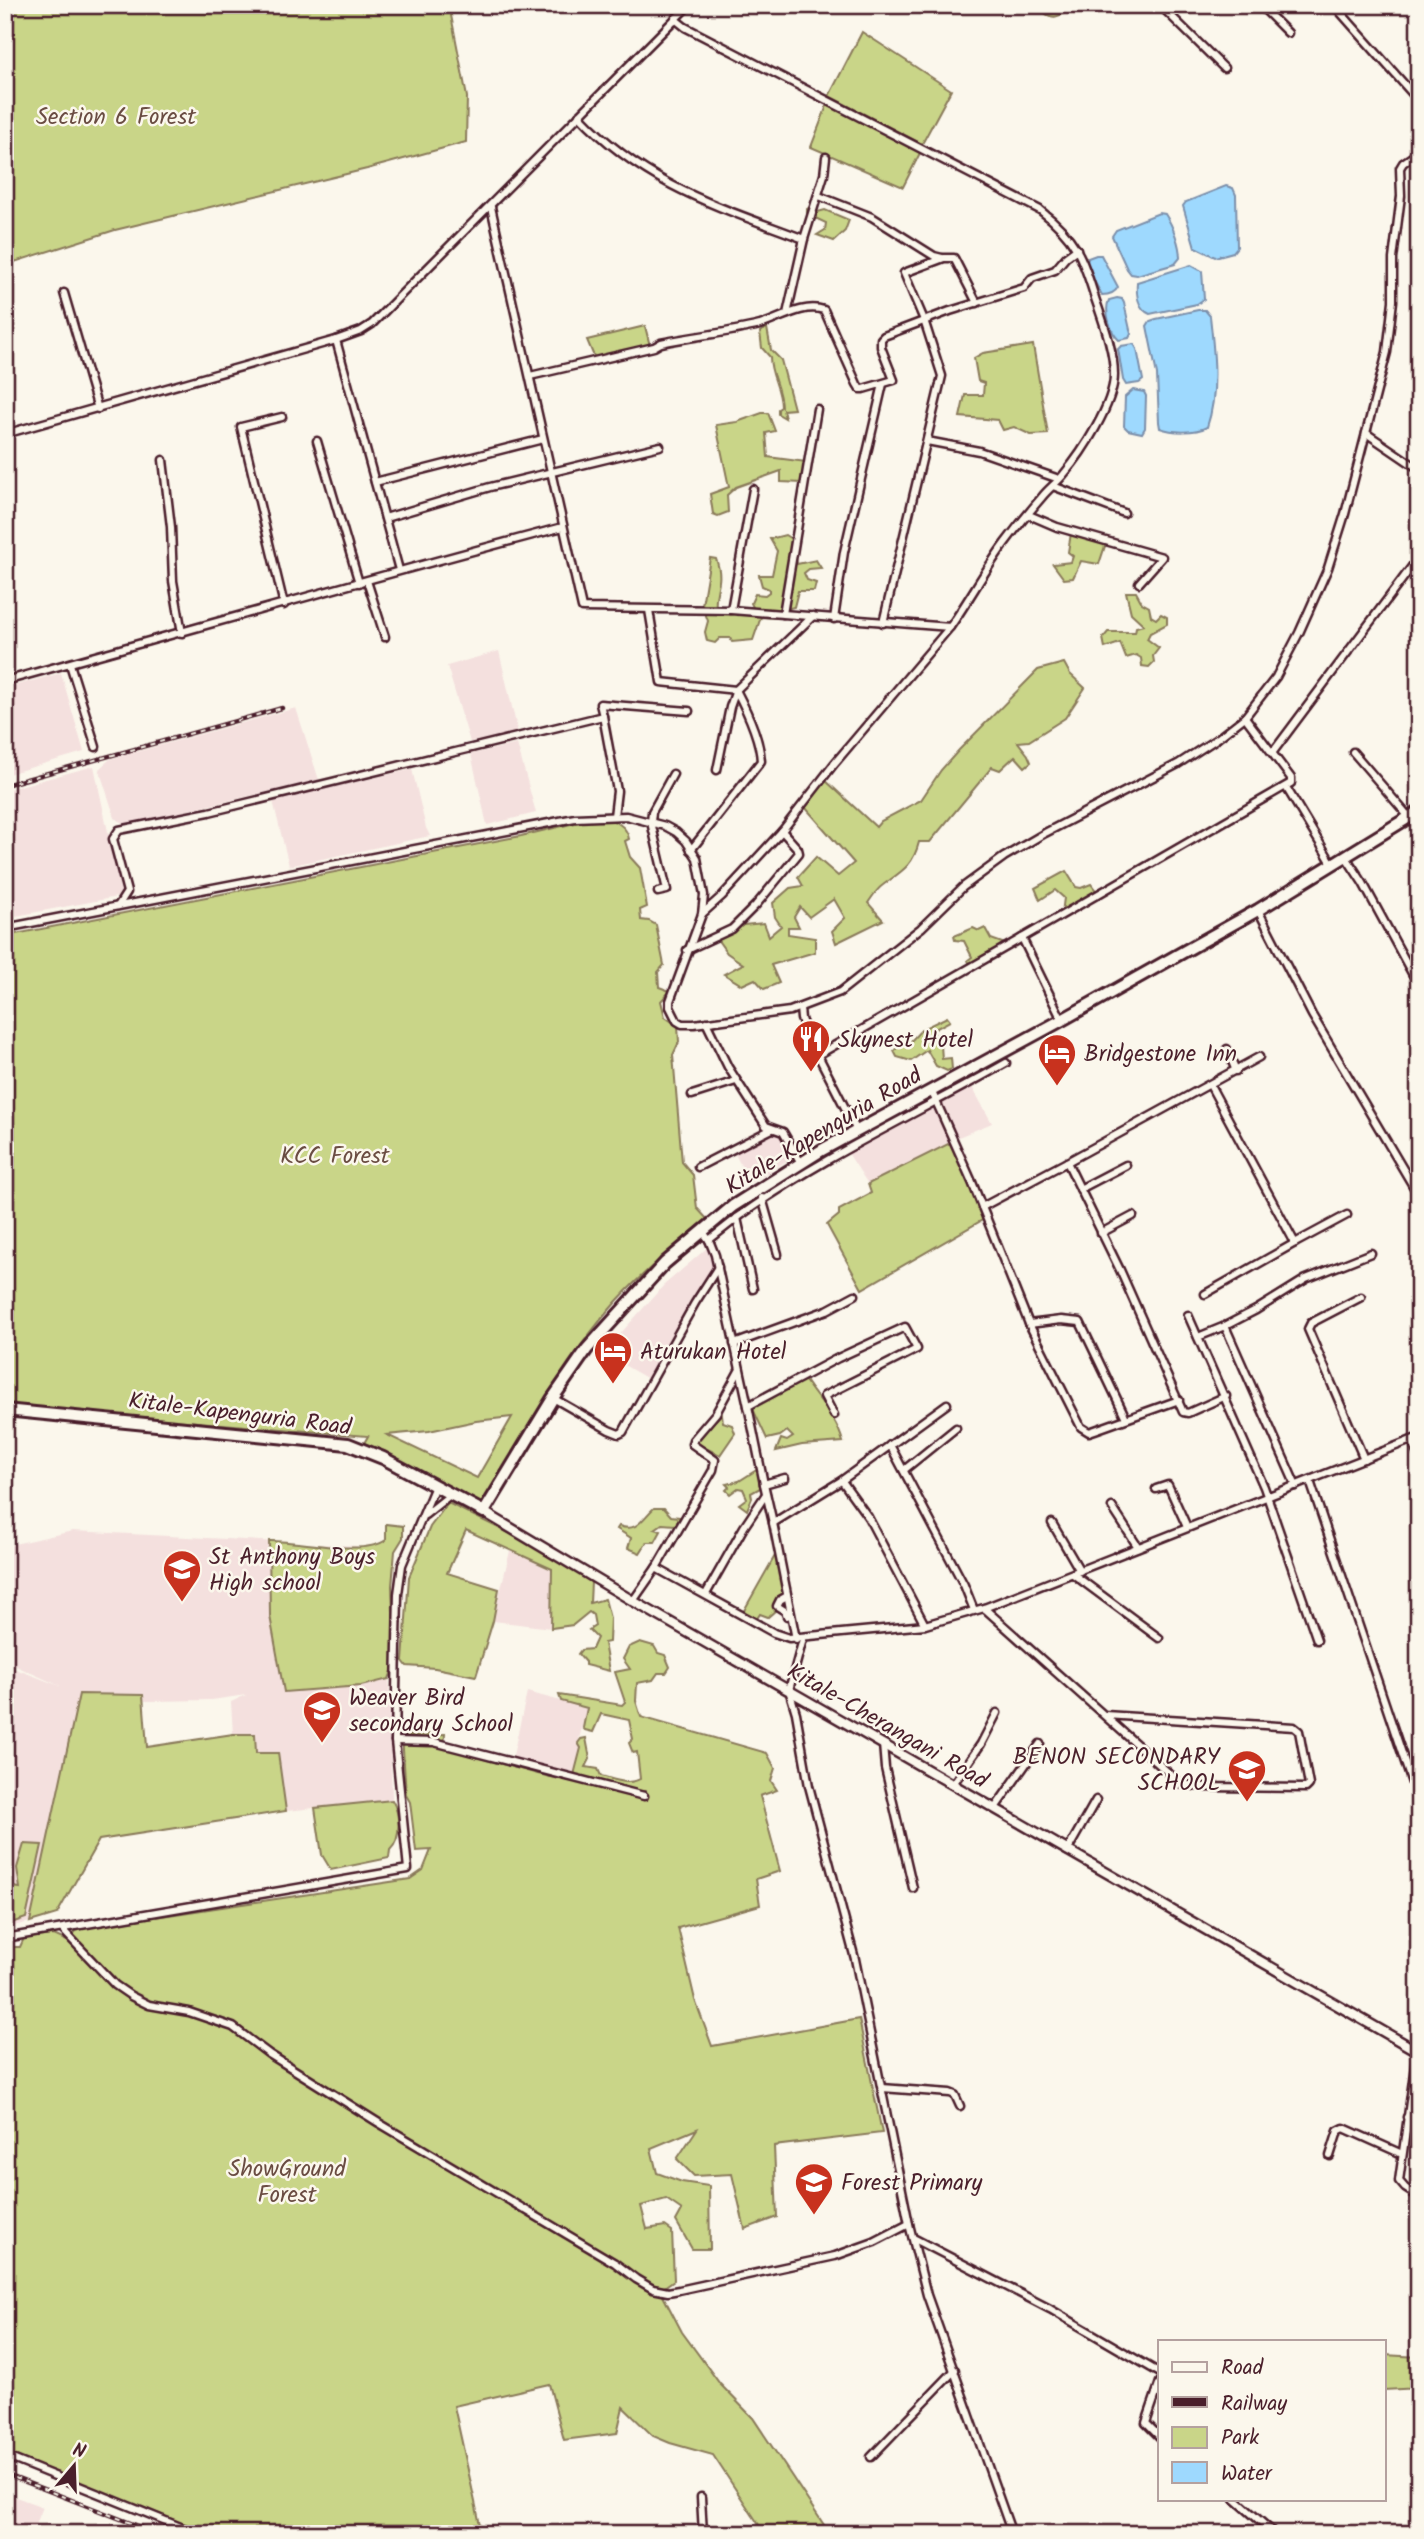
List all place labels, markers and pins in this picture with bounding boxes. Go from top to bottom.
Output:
restaurant icon: Skynest Hotel [790,1018,832,1073]
place label: Skynest Hotel [838,1023,973,1059]
hotel icon: Bridgestone Inn [1036,1032,1078,1087]
place label: Bridgestone Inn [1084,1037,1237,1073]
hotel icon: Aturukan Hotel [592,1330,634,1385]
place label: Aturukan Hotel [640,1335,787,1371]
place label: St Anthony Boys High school [209,1540,375,1602]
school or university icon: St Anthony Boys High school [161,1548,203,1603]
place label: Weaver Bird secondary School [349,1681,514,1743]
school or university icon: Weaver Bird secondary School [301,1689,343,1744]
place label: BENON SECONDARY SCHOOL [1013,1740,1221,1802]
school or university icon: BENON SECONDARY SCHOOL [1226,1748,1268,1803]
school or university icon: Forest Primary [793,2161,835,2216]
place label: Forest Primary [841,2166,983,2202]

